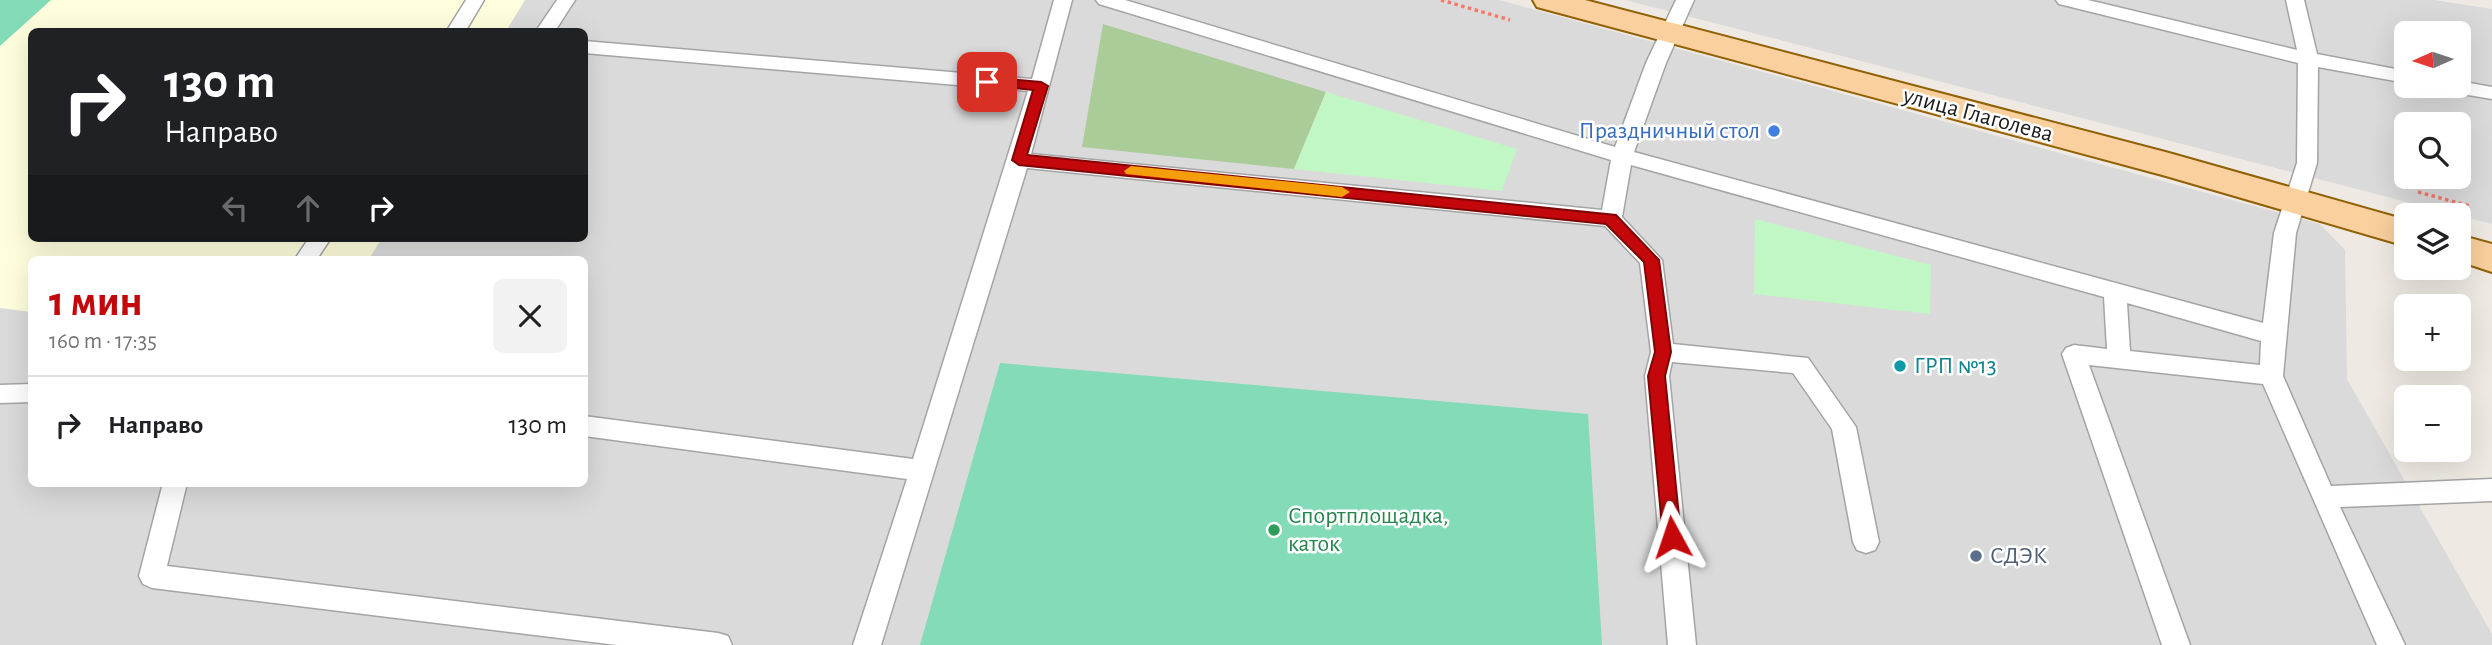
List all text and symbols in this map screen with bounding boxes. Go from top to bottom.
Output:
north arrow [2394,21,2471,98]
map controls [2394,21,2471,462]
pin [957,52,1017,112]
icon: right [49,56,140,147]
text: 130 m [164,58,275,107]
icon: arrive [968,63,1006,101]
street label: улица Глаголева [1899,83,2056,147]
button: search [2394,112,2471,189]
text: Направо [164,116,278,148]
place label: Праздничный стол [1579,119,1760,143]
marker: Праздничный стол [1766,123,1782,139]
icon: left [216,189,254,227]
icon: ahead [289,189,327,227]
icon: right [362,189,400,227]
button: layers [2394,203,2471,280]
button: close [493,279,567,353]
text: 1 мин [49,281,143,323]
button: + [2394,294,2471,371]
text: 160 m · 17:35 [49,330,157,353]
place label: ГРП №13 [1914,354,1997,378]
marker: ГРП №13 [1892,358,1908,374]
button: − [2394,385,2471,462]
icon: right [49,406,87,444]
text: Направо [108,412,203,438]
text: 130 m [509,412,567,438]
position arrow [1635,500,1709,574]
place label: Спортплощадка, каток [1288,504,1448,556]
marker: Спортплощадка, каток [1266,522,1282,538]
place label: СДЭК [1990,544,2047,568]
marker: СДЭК [1968,548,1984,564]

